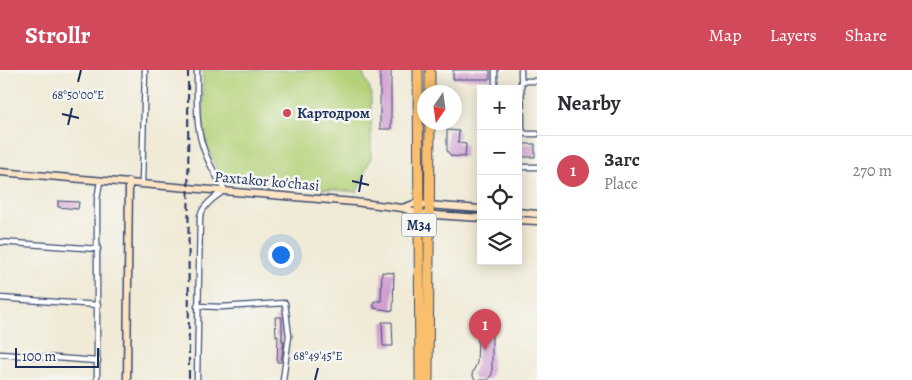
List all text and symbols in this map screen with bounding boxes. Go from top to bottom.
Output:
text: Strollr [25,19,90,51]
text: Map [709,23,742,47]
text: Layers [770,23,817,47]
text: Share [845,23,887,47]
north arrow [417,85,462,130]
map controls [477,85,522,265]
button: + [477,85,522,130]
text: 68°50'00"E [52,87,104,103]
text: Nearby [557,89,620,117]
place label: Картодром [297,103,370,123]
marker: Картодром [281,107,293,119]
button: − [477,130,522,175]
text: Загс [604,147,640,173]
text: 1 [570,160,576,182]
text: 270 m [853,160,892,182]
street label: Paxtakor ko'chasi [214,166,320,196]
text: Place [604,173,638,195]
button: locate [477,175,522,220]
road number: M34 [402,214,436,236]
button: layers [477,220,522,265]
your location [268,242,294,268]
pin: 1 [469,309,501,350]
scale bar [15,345,99,368]
text: 100 m [22,347,56,366]
text: 68°49'45"E [293,348,343,364]

